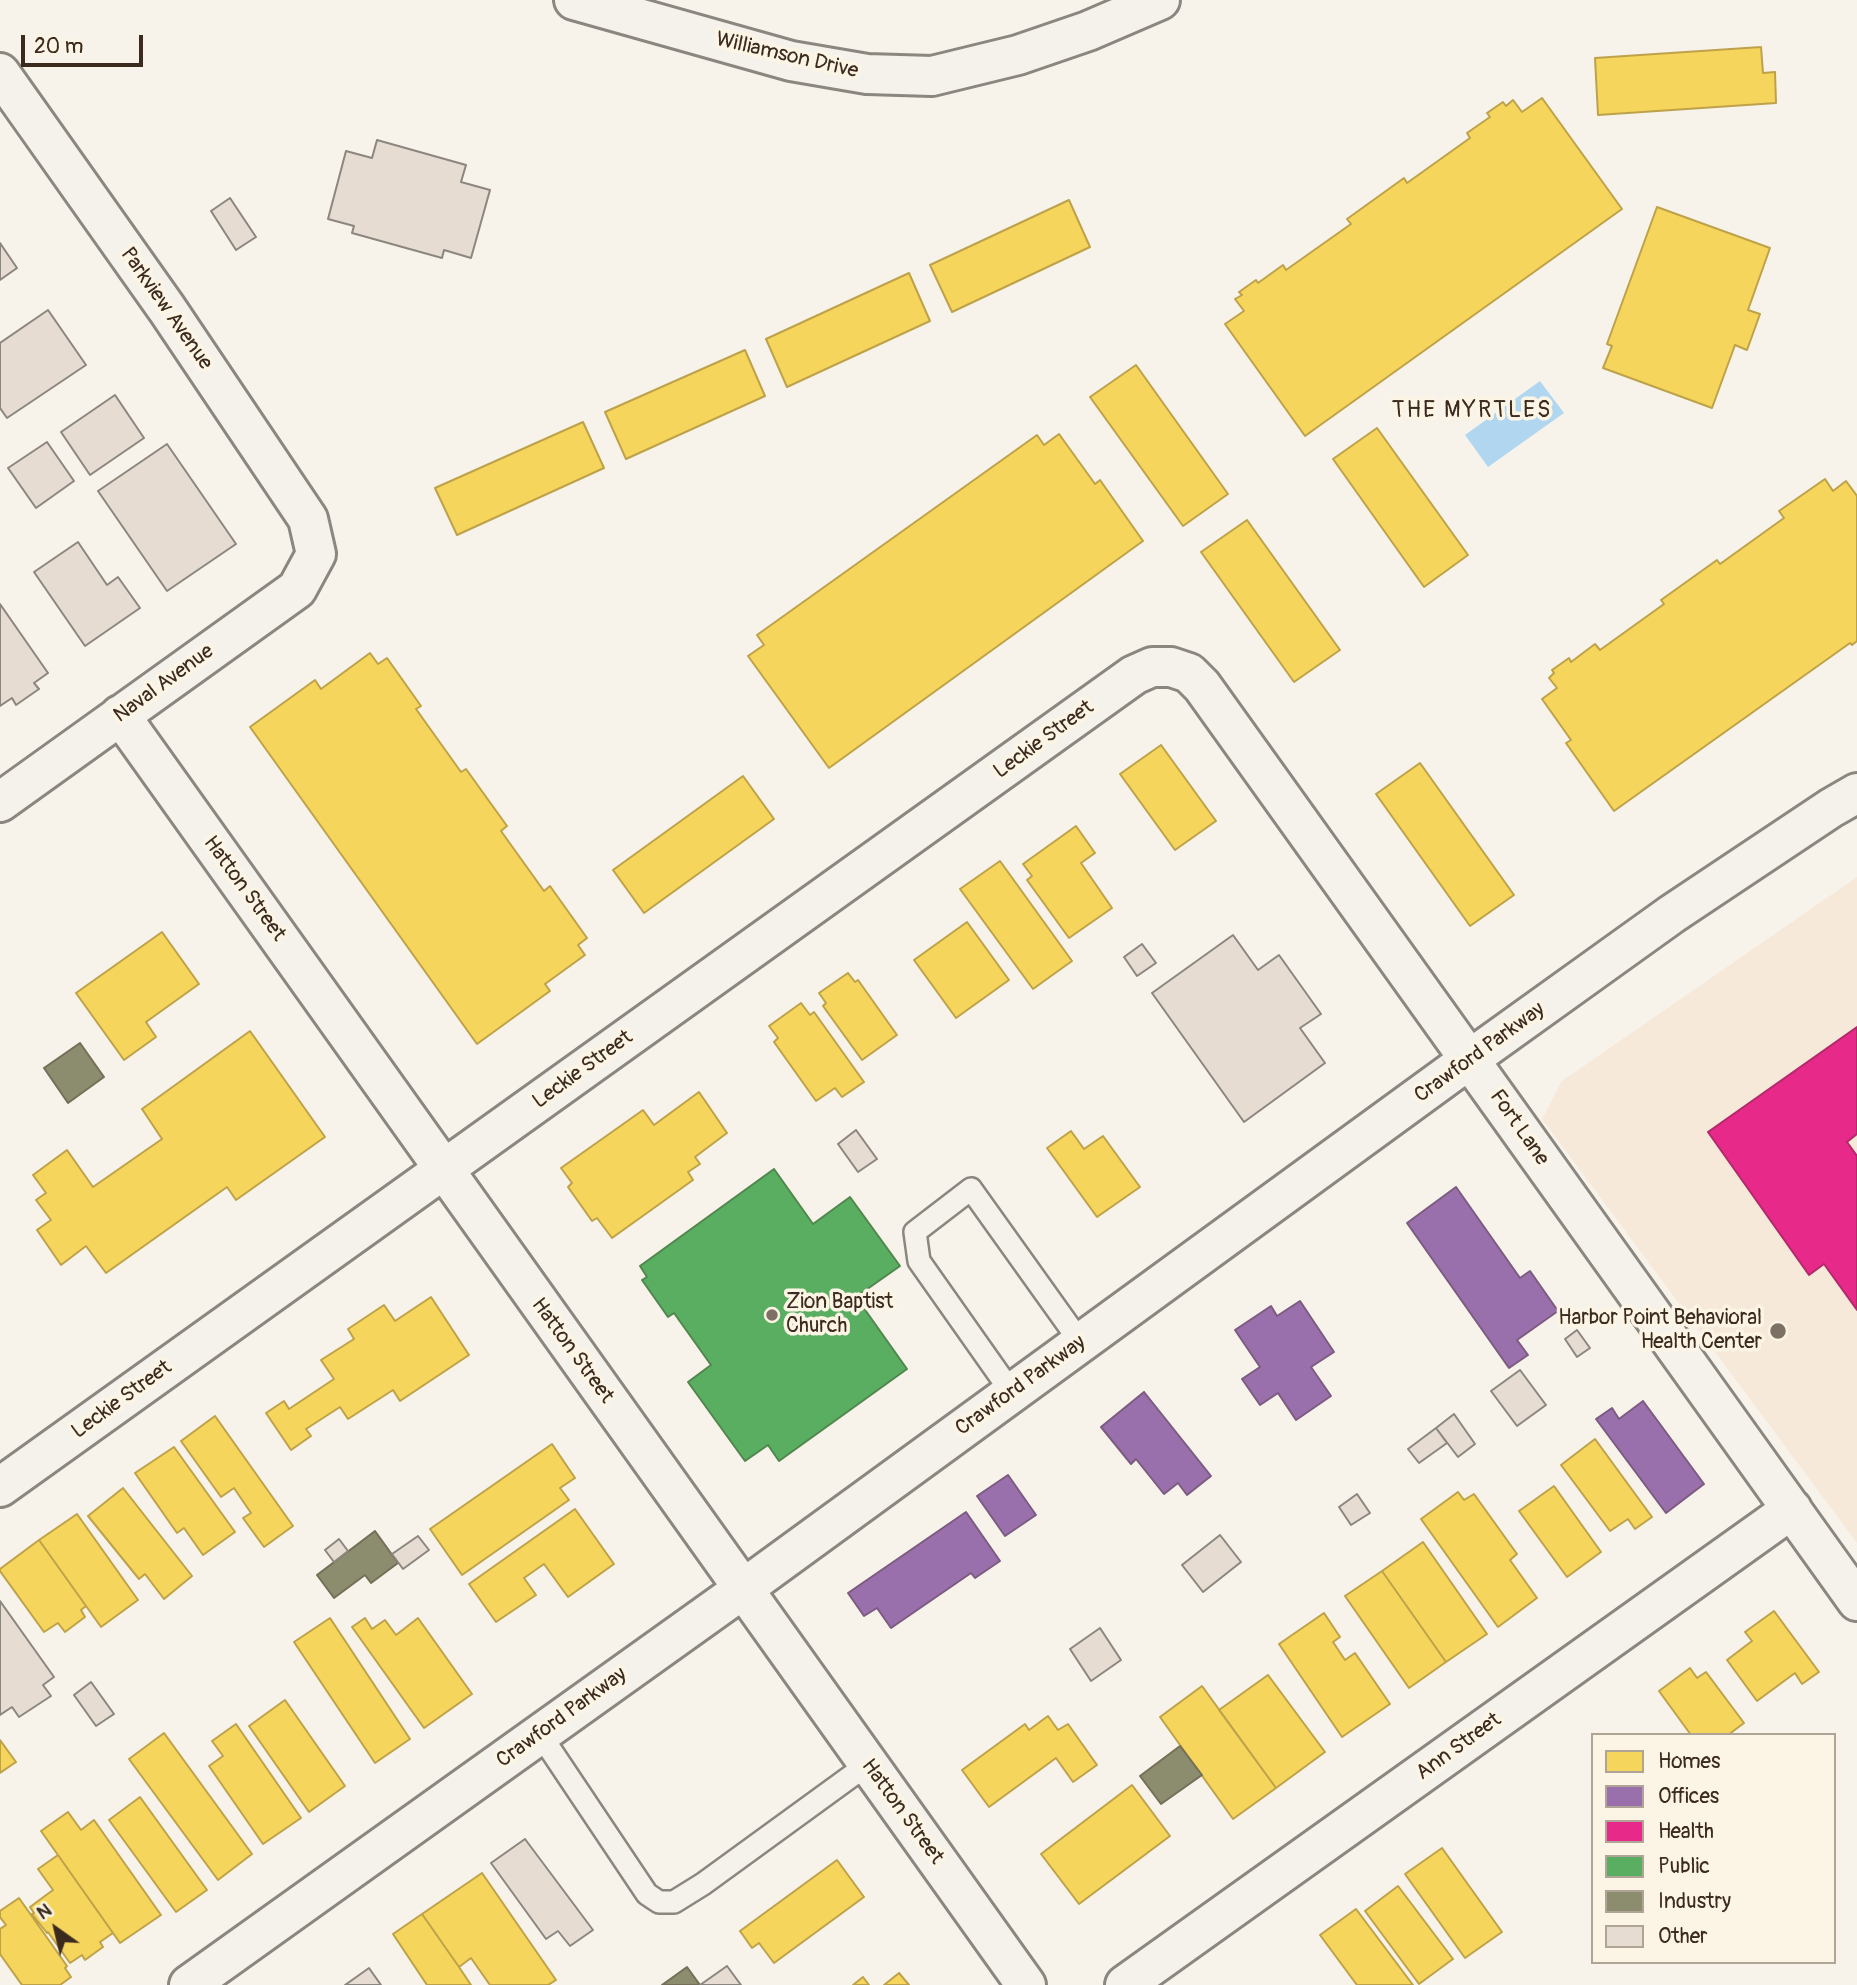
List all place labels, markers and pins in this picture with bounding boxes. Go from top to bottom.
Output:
place label: Zion Baptist Church [786,1290,893,1340]
place label: Harbor Point Behavioral Health Center [1558,1306,1762,1356]
marker: Zion Baptist Church [764,1307,780,1323]
marker: Harbor Point Behavioral Health Center [1768,1321,1788,1341]

